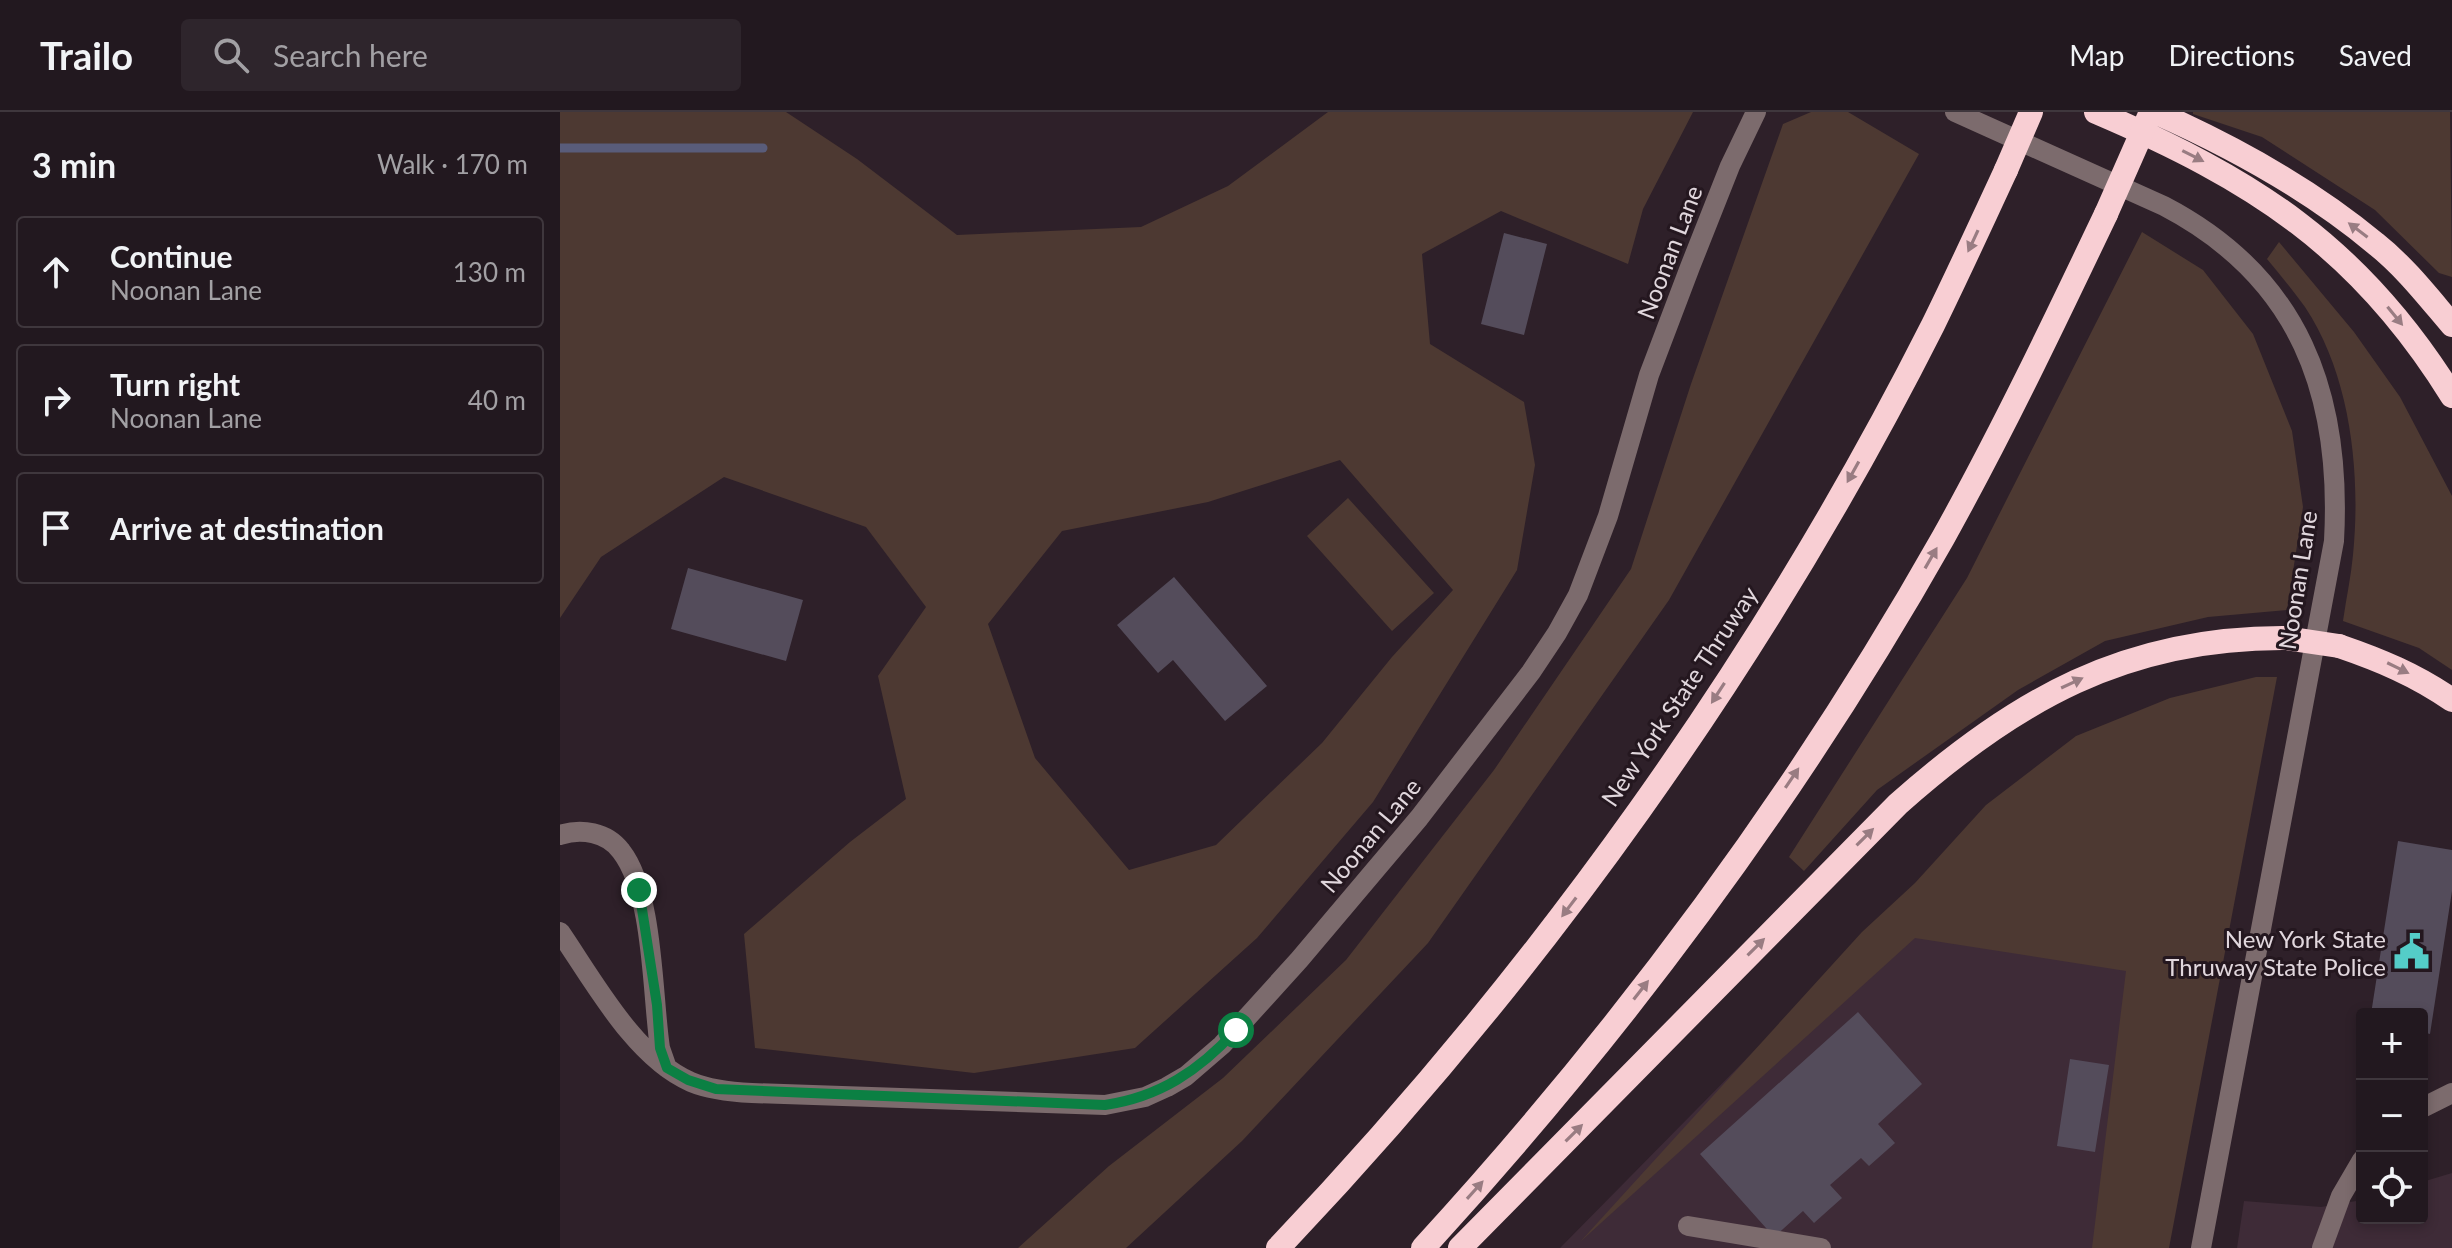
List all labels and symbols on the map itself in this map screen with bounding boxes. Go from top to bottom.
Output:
one-way arrow [2181,149,2204,162]
street label: Noonan Lane [1630,181,1708,323]
one-way arrow [2348,222,2368,238]
one-way arrow [1966,229,1980,253]
one-way arrow [2386,306,2403,326]
one-way arrow [1847,461,1861,483]
street label: Noonan Lane [2272,508,2322,652]
one-way arrow [1923,547,1937,569]
street label: New York State Thruway [1595,580,1764,811]
one-way arrow [2387,661,2410,675]
one-way arrow [2061,676,2084,690]
one-way arrow [1710,683,1725,704]
one-way arrow [1784,768,1799,789]
street label: Noonan Lane [1314,772,1426,898]
one-way arrow [1855,828,1874,847]
route end [621,872,657,908]
one-way arrow [1561,896,1577,917]
place label: New York State Thruway State Police [2165,924,2386,981]
public building icon: New York State Thruway State Police [2393,933,2431,971]
one-way arrow [1747,938,1765,957]
one-way arrow [1632,980,1648,1000]
route start [1218,1012,1254,1048]
one-way arrow [1564,1124,1583,1143]
one-way arrow [1466,1181,1484,1200]

